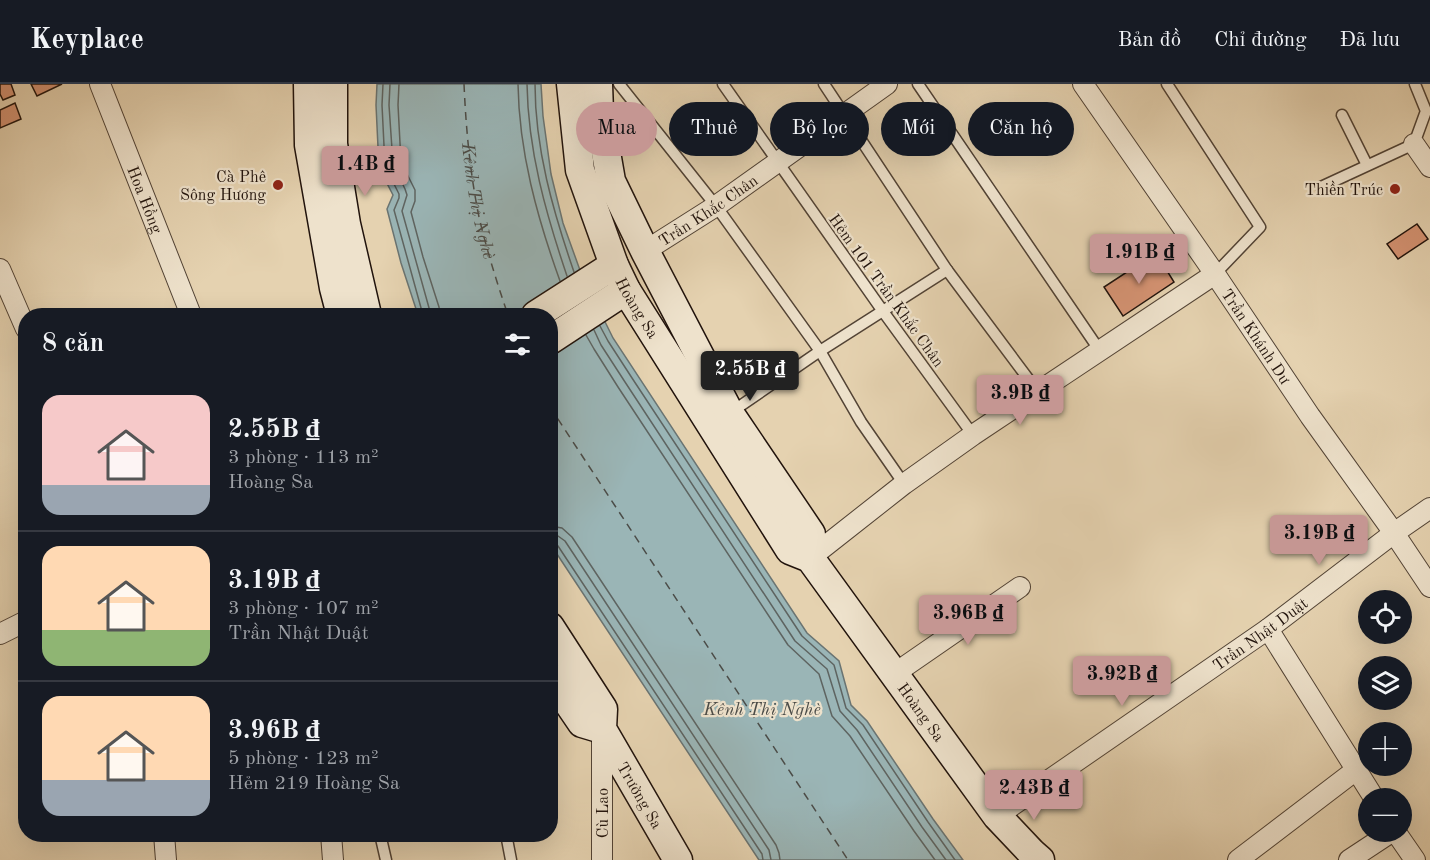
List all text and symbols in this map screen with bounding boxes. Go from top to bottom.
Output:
text: Keyplace [30,27,144,55]
text: Bản đồ [1118,30,1181,51]
text: Chỉ đường [1214,30,1307,51]
text: Đã lưu [1340,30,1400,51]
chip: Mua [576,102,657,156]
chip: Thuê [669,102,758,156]
chip: Bộ lọc [770,102,869,156]
chip: Mới [881,102,956,156]
chip: Căn hộ [968,102,1074,156]
water label: Kênh Thị Nghè [458,141,498,261]
pin: 1.4B ₫ [316,146,414,197]
text: 1.4B ₫ [336,155,394,175]
street label: Hoa Hồng [123,164,164,236]
place label: Cà Phê Sông Hương [180,170,266,204]
street label: Trần Khắc Chân [656,173,762,250]
marker: Cà Phê Sông Hương [271,178,285,192]
place label: Thiền Trúc [1305,180,1383,199]
marker: Thiền Trúc [1388,182,1402,196]
street label: Hẻm 101 Trần Khắc Chân [825,210,949,371]
pin: 1.91B ₫ [1084,234,1194,285]
text: 1.91B ₫ [1104,243,1174,263]
street label: Hoàng Sa [611,276,660,342]
street label: Trần Khánh Dư [1217,287,1293,388]
icon: filters [501,328,534,361]
text: 8 căn [42,331,104,357]
pin: 2.55B ₫ [695,351,805,402]
text: 2.55B ₫ [715,360,785,380]
pin: 3.9B ₫ [971,375,1069,426]
text: 3.9B ₫ [991,384,1049,404]
text: 2.55B ₫ [228,417,320,443]
icon: home [90,419,162,491]
text: 3 phòng · 113 m² [228,448,379,468]
text: Hoàng Sa [228,473,313,493]
pin: 3.19B ₫ [1264,515,1374,566]
text: 3.19B ₫ [1284,524,1354,544]
text: 3.19B ₫ [228,568,320,594]
icon: home [90,570,162,642]
map controls [1358,590,1412,842]
button: locate [1358,590,1412,644]
pin: 3.96B ₫ [913,595,1023,646]
street label: Trần Nhật Duật [1211,595,1312,674]
text: 3 phòng · 107 m² [228,599,379,619]
text: 3.96B ₫ [933,604,1003,624]
text: Trần Nhật Duật [228,624,369,644]
pin: 3.92B ₫ [1067,656,1177,707]
button: layers [1358,656,1412,710]
text: 3.92B ₫ [1087,665,1157,685]
street label: Hoàng Sa [893,681,946,745]
water label: Kênh Thị Nghè [702,701,821,719]
text: 3.96B ₫ [228,718,320,744]
icon: home [90,720,162,792]
button: + [1358,722,1412,776]
text: 5 phòng · 123 m² [228,749,379,769]
street label: Trường Sa [613,760,664,832]
pin: 2.43B ₫ [979,770,1089,821]
text: Hẻm 219 Hoàng Sa [228,774,400,794]
text: 2.43B ₫ [999,779,1069,799]
street label: Cù Lao [596,788,612,838]
button: − [1358,788,1412,842]

